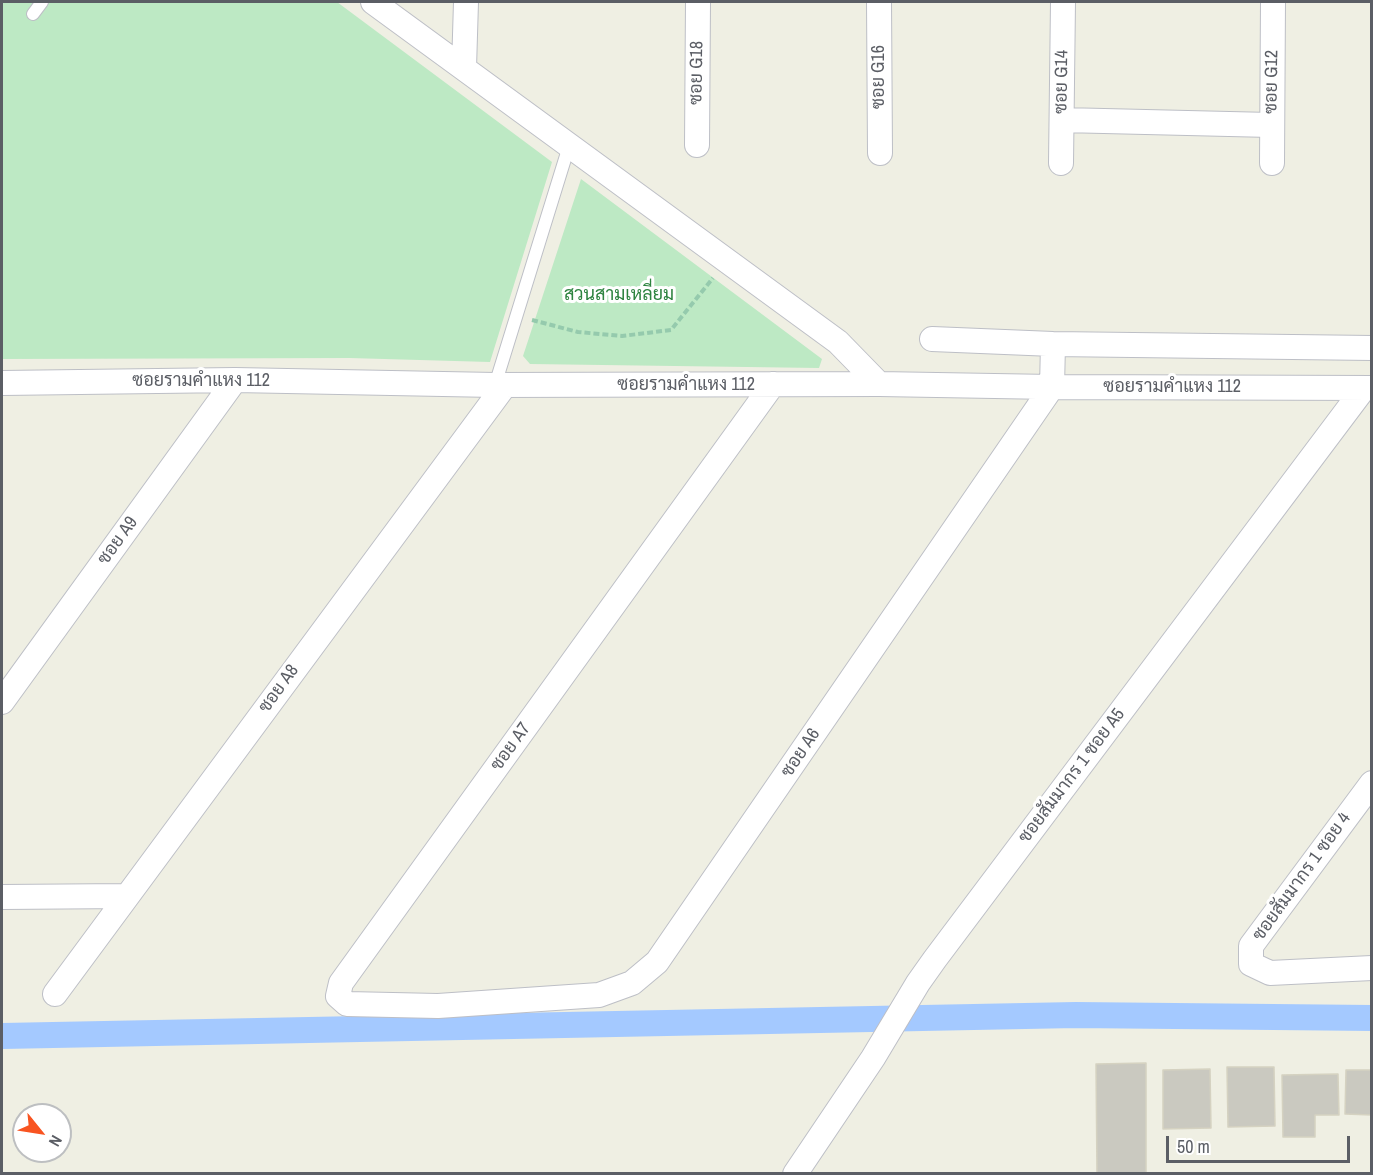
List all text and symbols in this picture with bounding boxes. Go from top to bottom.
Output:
street label: ซอย G18 [686,41,708,105]
street label: ซอย G16 [868,45,890,109]
street label: ซอย G14 [1051,50,1073,114]
street label: ซอย G12 [1261,50,1283,114]
park label: สวนสามเหลี่ยม [564,284,674,306]
street label: ซอยรามคำแหง 112 [132,370,270,392]
street label: ซอยรามคำแหง 112 [617,374,755,396]
street label: ซอยรามคำแหง 112 [1103,376,1241,398]
street label: ซอย A9 [93,513,143,569]
street label: ซอย A8 [254,661,304,717]
street label: ซอยสัมมากร 1 ซอย A5 [1014,704,1130,848]
street label: ซอย A7 [486,719,536,775]
street label: ซอย A6 [777,725,825,781]
street label: ซอยสัมมากร 1 ซอย 4 [1248,809,1356,945]
north arrow [12,1103,72,1163]
scale bar [1169,1124,1354,1162]
text: N [44,1131,68,1151]
text: 50 m [1177,1134,1210,1159]

